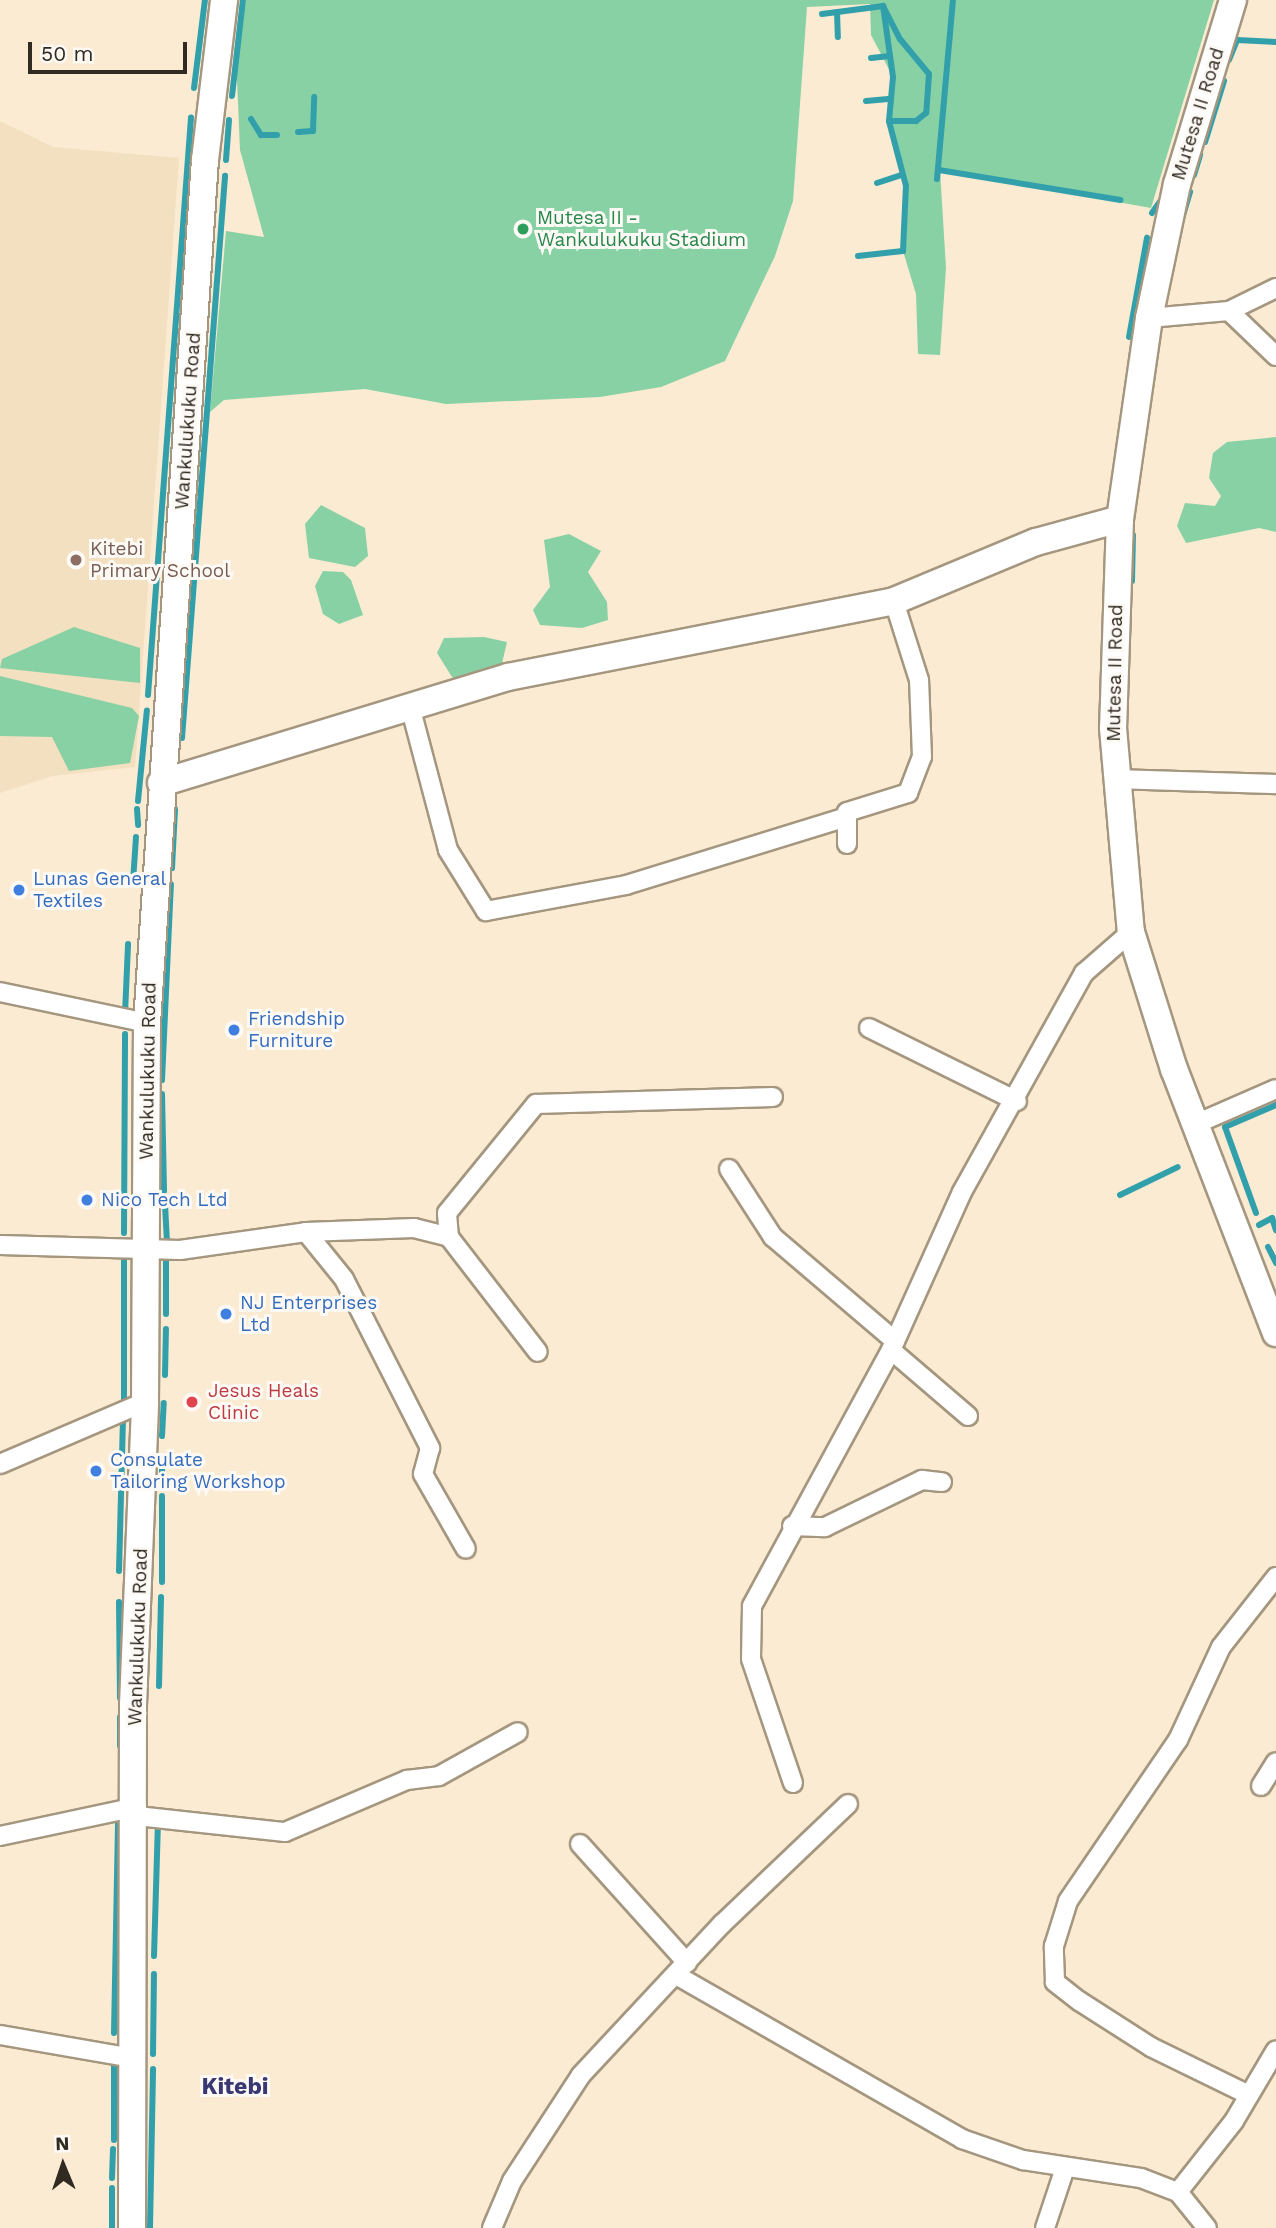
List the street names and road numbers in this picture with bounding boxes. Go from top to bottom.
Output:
street label: Mutesa II Road [1167,45,1229,183]
street label: Wankulukuku Road [170,331,206,511]
street label: Mutesa II Road [1102,604,1128,742]
street label: Wankulukuku Road [135,982,161,1160]
street label: Wankulukuku Road [124,1548,152,1726]

